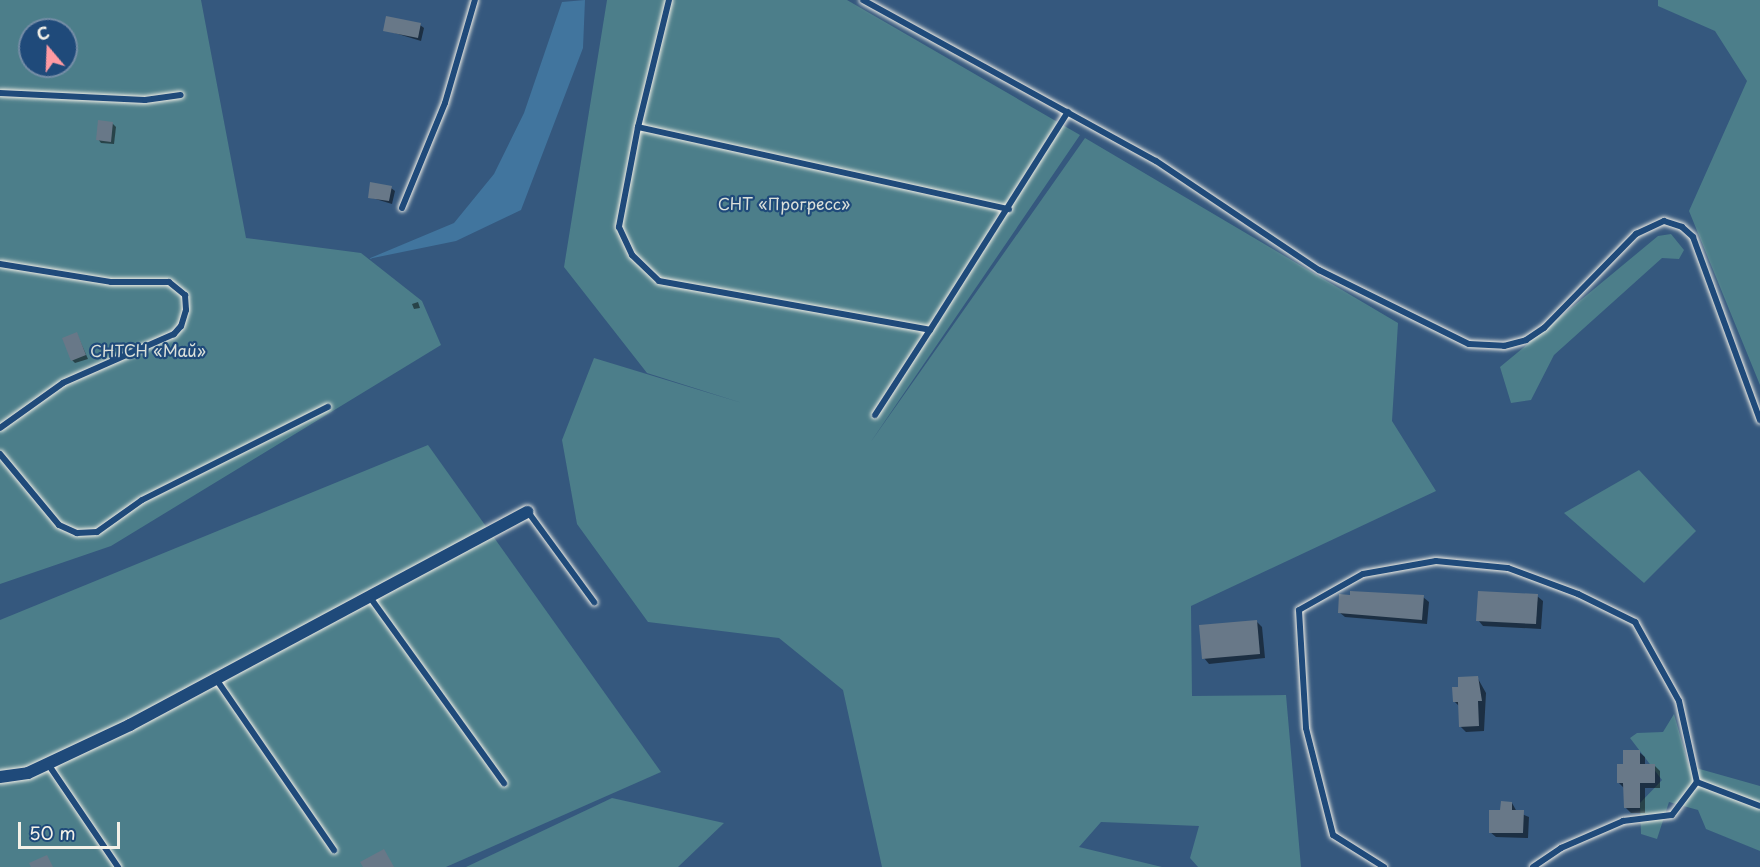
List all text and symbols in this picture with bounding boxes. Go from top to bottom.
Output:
north arrow [18,18,78,78]
text: С [33,20,52,46]
park label: СНТ «Прогресс» [718,193,850,213]
park label: СНТСН «Май» [90,340,206,360]
scale bar [21,810,123,848]
text: 50 m [29,819,76,846]

